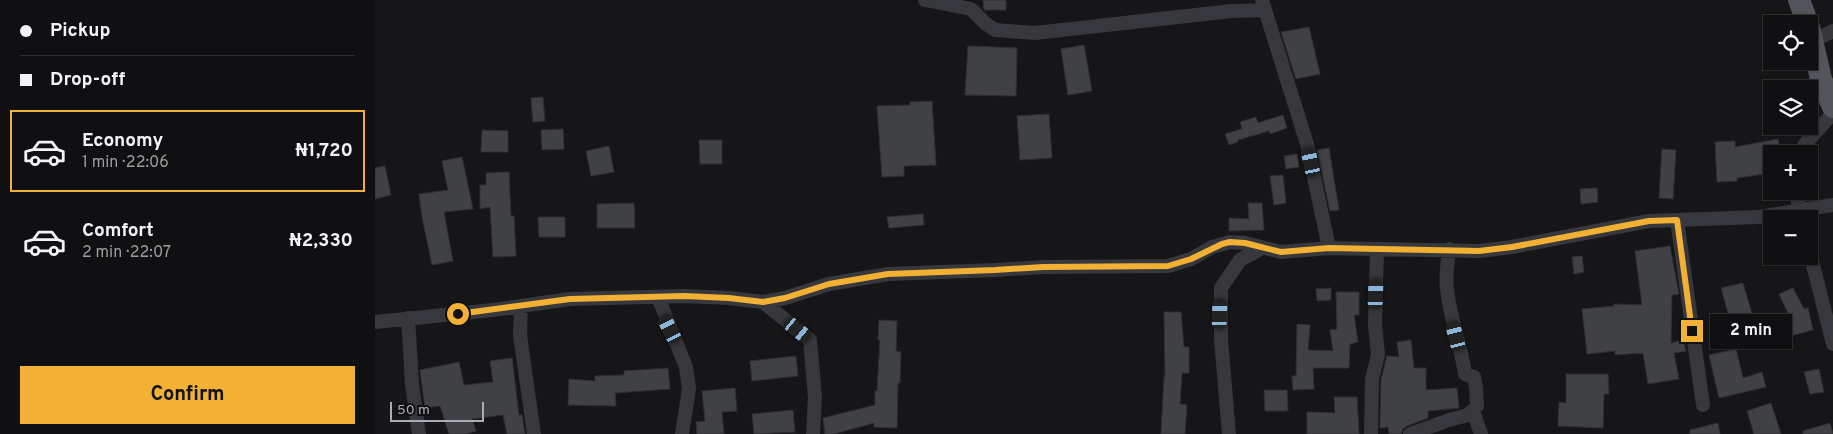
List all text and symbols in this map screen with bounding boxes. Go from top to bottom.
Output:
map controls [1763,15,1818,265]
button: locate [1763,15,1818,70]
text: Pickup [50,19,110,43]
text: Drop-off [50,68,125,92]
button: layers [1763,80,1818,135]
icon: car [22,129,67,174]
text: Economy [82,129,163,153]
text: ₦1,720 [295,139,353,163]
button: + [1763,145,1818,200]
car [1300,146,1321,178]
text: 1 min · 22:06 [82,153,169,173]
button: − [1763,210,1818,265]
icon: car [22,219,67,264]
text: Comfort [82,219,154,243]
text: ₦2,330 [289,229,353,253]
text: 2 min · 22:07 [82,243,171,263]
car [1367,279,1384,309]
car [1211,299,1228,329]
route start [447,303,469,325]
car [656,312,683,346]
callout: 2 min [1709,314,1792,348]
car [781,315,814,345]
car [1445,320,1466,352]
route end [1681,320,1703,342]
text: 2 min [1730,321,1772,341]
button: Confirm [20,366,355,424]
scale bar [390,399,484,422]
text: 50 m [397,402,430,419]

